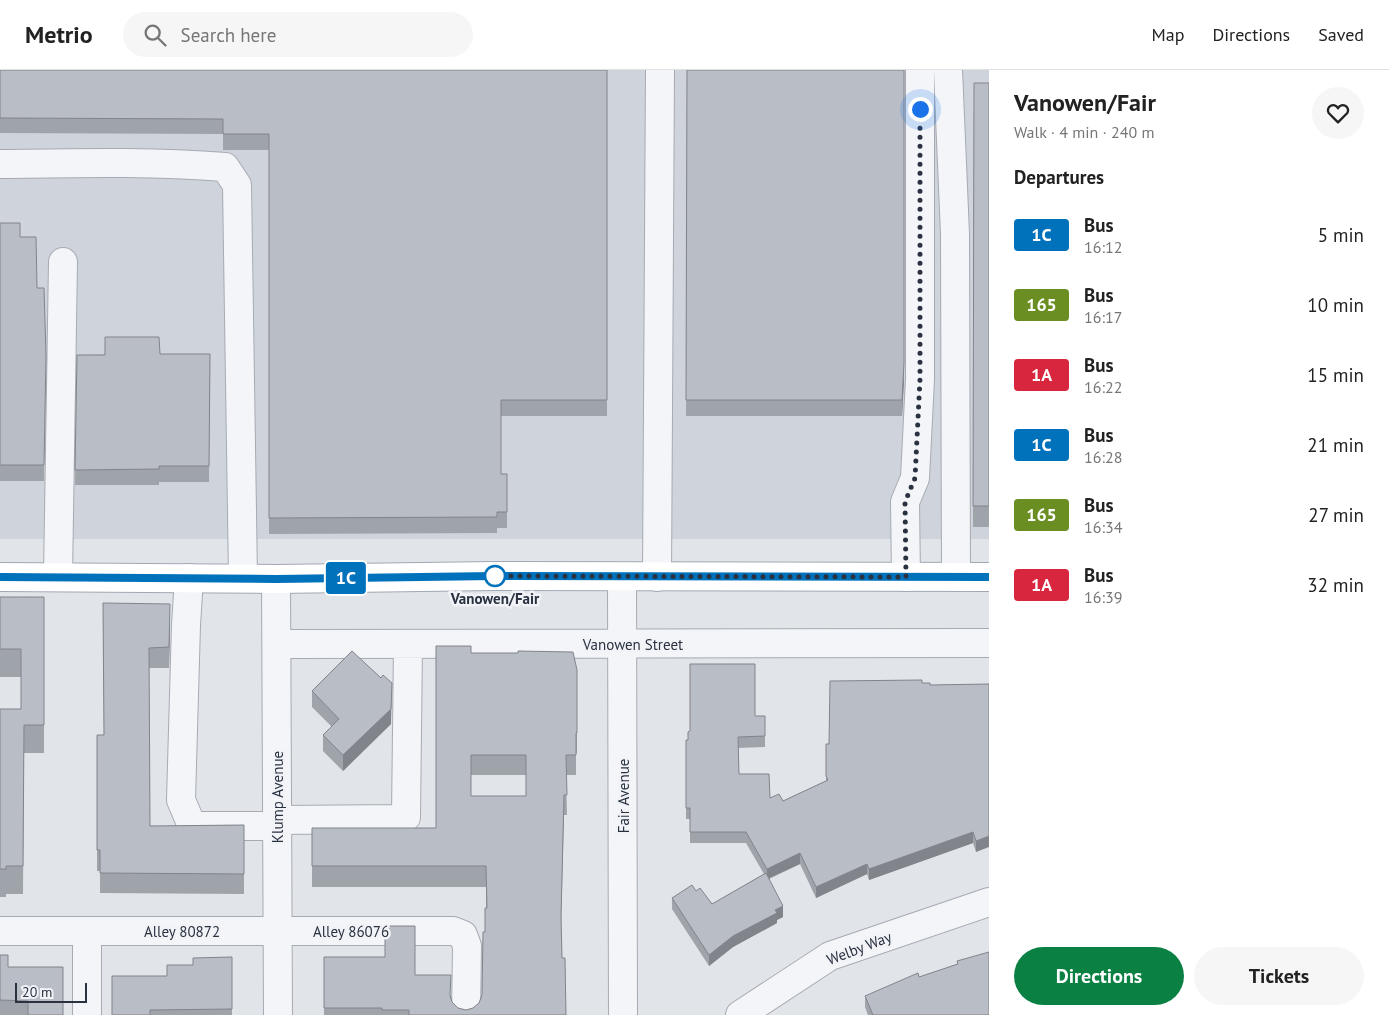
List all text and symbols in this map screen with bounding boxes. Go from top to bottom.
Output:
search box [123,12,473,57]
text: Metrio [25,19,93,50]
icon: search [141,21,169,49]
text: Search here [181,23,276,47]
text: Map [1152,23,1184,46]
text: Directions [1212,23,1290,46]
text: Saved [1318,23,1364,46]
text: Vanowen/Fair [1014,87,1156,118]
button: heart [1312,87,1364,139]
your location [908,97,933,122]
text: Walk · 4 min · 240 m [1014,122,1154,142]
text: Departures [1014,165,1104,189]
text: Bus [1084,213,1113,237]
text: 1C [1031,223,1052,246]
text: 5 min [1318,223,1364,247]
text: 16:12 [1084,237,1122,257]
text: Bus [1084,283,1113,307]
text: 165 [1026,293,1057,316]
text: 10 min [1307,293,1364,317]
text: 16:17 [1084,307,1122,327]
text: Bus [1084,353,1113,377]
text: 1A [1031,363,1052,386]
text: 15 min [1307,363,1364,387]
text: 16:22 [1084,377,1122,397]
text: Bus [1084,423,1113,447]
text: 1C [1031,433,1052,456]
text: 21 min [1307,433,1364,457]
text: 16:28 [1084,447,1122,467]
text: Bus [1084,493,1113,517]
text: 165 [1026,503,1057,526]
text: 27 min [1308,503,1364,527]
text: 16:34 [1084,517,1122,537]
line badge: 1C [324,562,368,594]
text: Bus [1084,563,1113,587]
marker: Vanowen/Fair [484,565,506,587]
text: 1C [336,566,356,589]
text: 1A [1031,573,1052,596]
text: 32 min [1307,573,1364,597]
text: 16:39 [1084,587,1122,607]
place label: Vanowen/Fair [450,589,540,608]
street label: Vanowen Street [582,635,683,654]
street label: Klump Avenue [268,751,287,843]
street label: Fair Avenue [614,759,633,833]
street label: Alley 80872 [144,922,220,941]
street label: Alley 86076 [313,922,389,941]
street label: Welby Way [824,927,894,969]
button: Directions [1014,947,1184,1005]
button: Tickets [1194,947,1364,1005]
scale bar [15,980,88,1003]
text: 20 m [22,983,52,1001]

